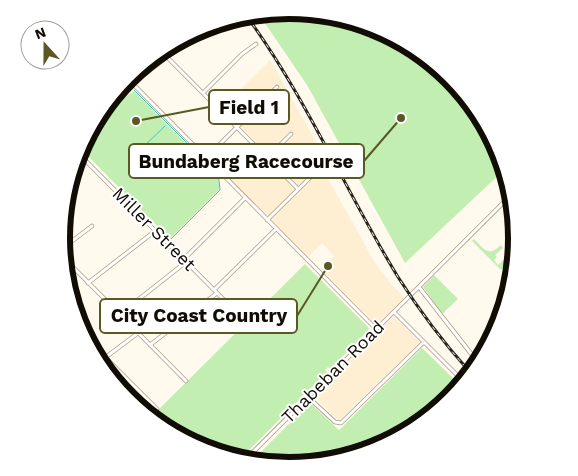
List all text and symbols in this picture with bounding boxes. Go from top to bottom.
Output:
north arrow [20,20,70,70]
text: N [33,24,48,42]
callout: Field 1 [209,90,289,124]
text: Field 1 [219,96,279,119]
callout: Bundaberg Racecourse [129,144,364,178]
text: Bundaberg Racecourse [138,150,354,173]
street label: Miller Street [108,183,201,275]
callout: City Coast Country [100,299,297,333]
text: City Coast Country [111,304,288,327]
street label: Thabeban Road [277,316,388,427]

